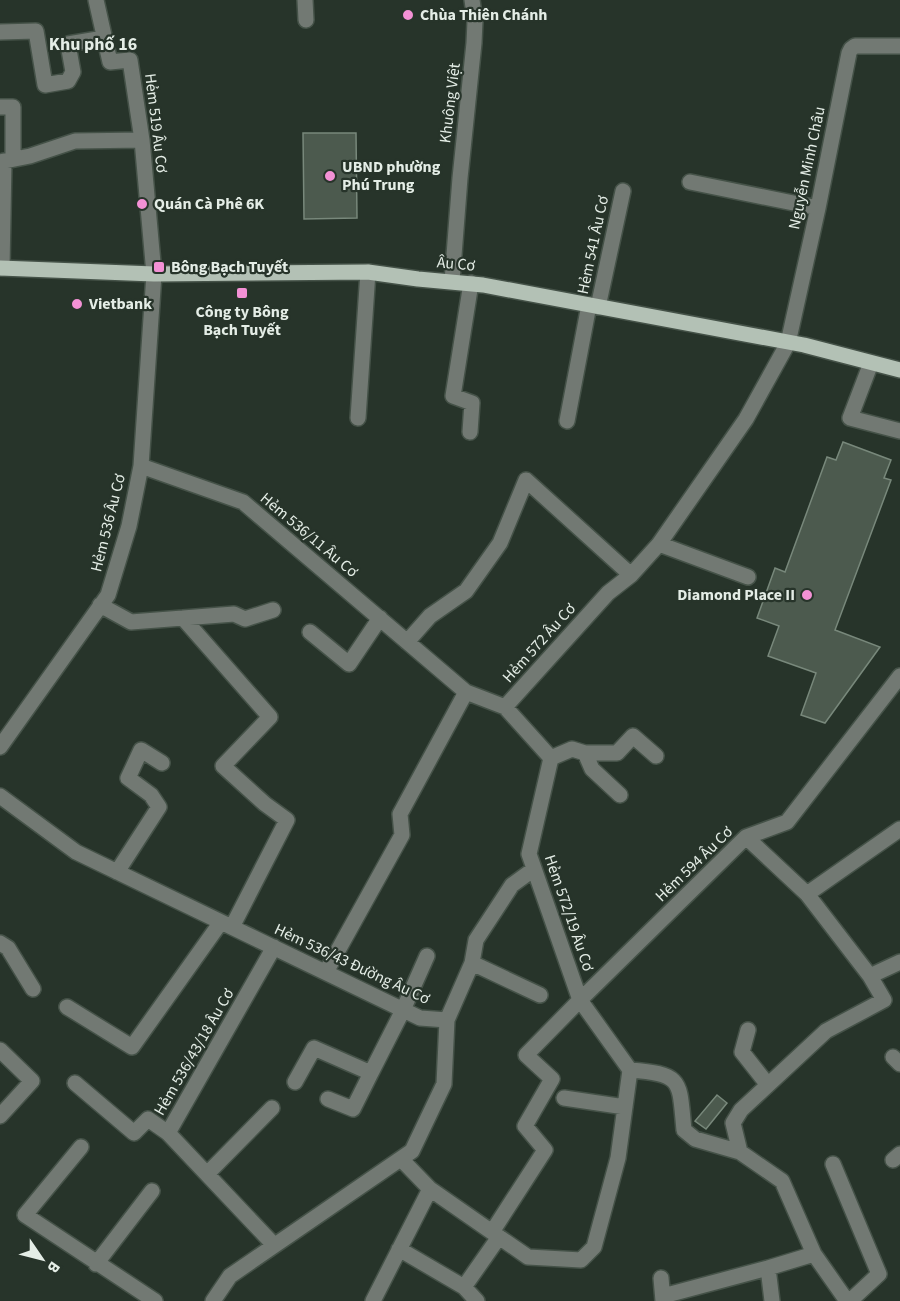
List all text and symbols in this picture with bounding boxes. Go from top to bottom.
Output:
place label: Chùa Thiên Chánh [420,4,547,26]
marker: Chùa Thiên Chánh [401,8,415,22]
district label: Khu phố 16 [49,32,137,57]
street label: Khuông Việt [434,61,466,144]
street label: Hẻm 519 Âu Cơ [139,72,173,174]
street label: Nguyễn Minh Châu [783,104,831,232]
place label: UBND phường Phú Trung [342,156,441,196]
marker: UBND phường Phú Trung [323,169,337,183]
place label: Quán Cà Phê 6K [154,193,264,215]
street label: Hẻm 541 Âu Cơ [572,193,614,296]
marker: Quán Cà Phê 6K [135,197,149,211]
street label: Âu Cơ [436,251,476,277]
place label: Bông Bạch Tuyết [171,256,288,278]
marker: Bông Bạch Tuyết [152,260,166,274]
marker: Công ty Bông Bạch Tuyết [235,286,249,300]
place label: Vietbank [88,293,152,315]
marker: Vietbank [70,297,84,311]
place label: Công ty Bông Bạch Tuyết [195,301,289,341]
street label: Hẻm 536 Âu Cơ [85,471,131,574]
street label: Hẻm 536/11 Âu Cơ [255,487,363,583]
place label: Diamond Place II [677,584,795,606]
marker: Diamond Place II [800,588,814,602]
street label: Hẻm 572 Âu Cơ [497,598,581,688]
street label: Hẻm 594 Âu Cơ [650,821,738,907]
street label: Hẻm 572/19 Âu Cơ [539,852,599,974]
street label: Hẻm 536/43 Đường Âu Cơ [271,918,434,1010]
street label: Hẻm 536/43/18 Âu Cơ [149,984,239,1120]
north arrow [12,1229,72,1289]
text: B [41,1257,65,1278]

